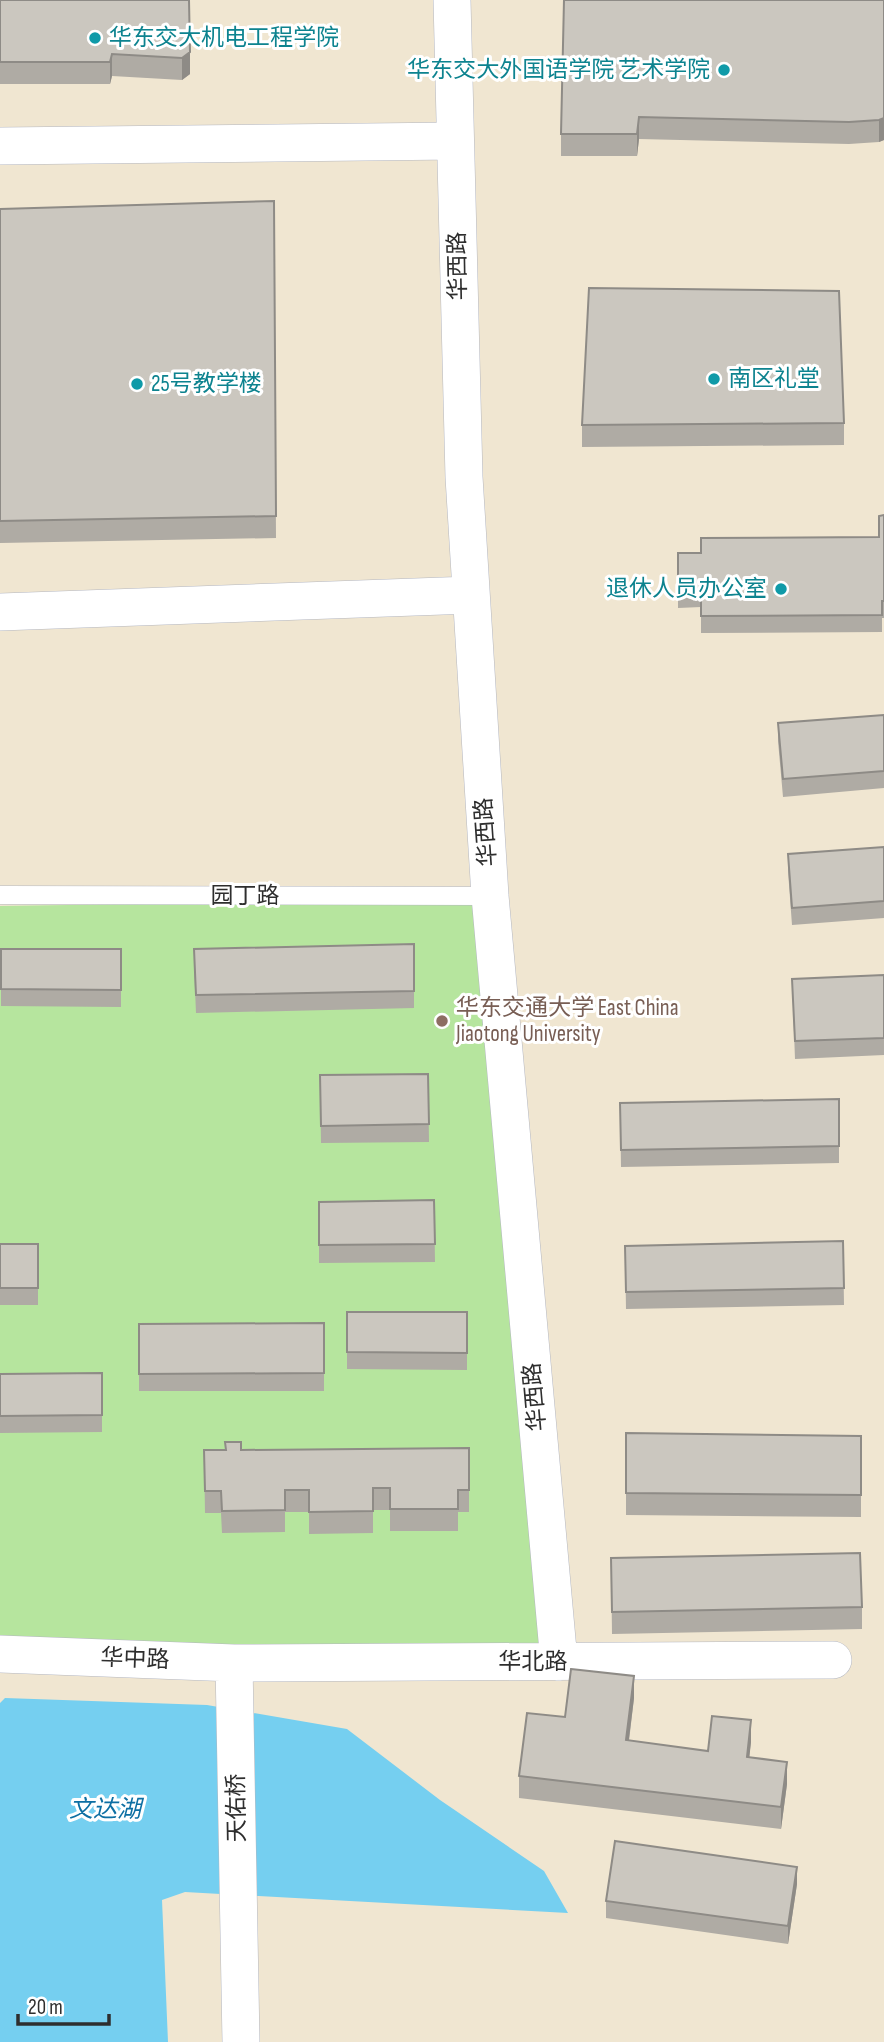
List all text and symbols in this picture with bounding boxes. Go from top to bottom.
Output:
place label: 华东交大机电工程学院 [109,24,339,52]
marker: 华东交大机电工程学院 [87,30,103,46]
place label: 华东交大外国语学院 艺术学院 [407,56,710,84]
marker: 华东交大外国语学院 艺术学院 [716,62,732,78]
street label: 华西路 [443,231,473,301]
place label: 南区礼堂 [728,365,820,393]
place label: 25号教学楼 [151,370,262,398]
marker: 南区礼堂 [706,371,722,387]
marker: 25号教学楼 [129,376,145,392]
place label: 退休人员办公室 [606,575,767,603]
marker: 退休人员办公室 [773,581,789,597]
street label: 华西路 [470,797,502,867]
street label: 园丁路 [211,882,280,910]
place label: 华东交通大学 East China Jiaotong University [455,994,679,1048]
marker: 华东交通大学 East China Jiaotong University [434,1013,450,1029]
street label: 华西路 [518,1361,552,1433]
street label: 华中路 [100,1644,170,1674]
street label: 华北路 [499,1648,568,1676]
street label: 天佑桥 [222,1773,252,1843]
water label: 文达湖 [69,1795,145,1824]
scale bar [18,1982,108,2026]
text: 20 m [28,1995,63,2020]

